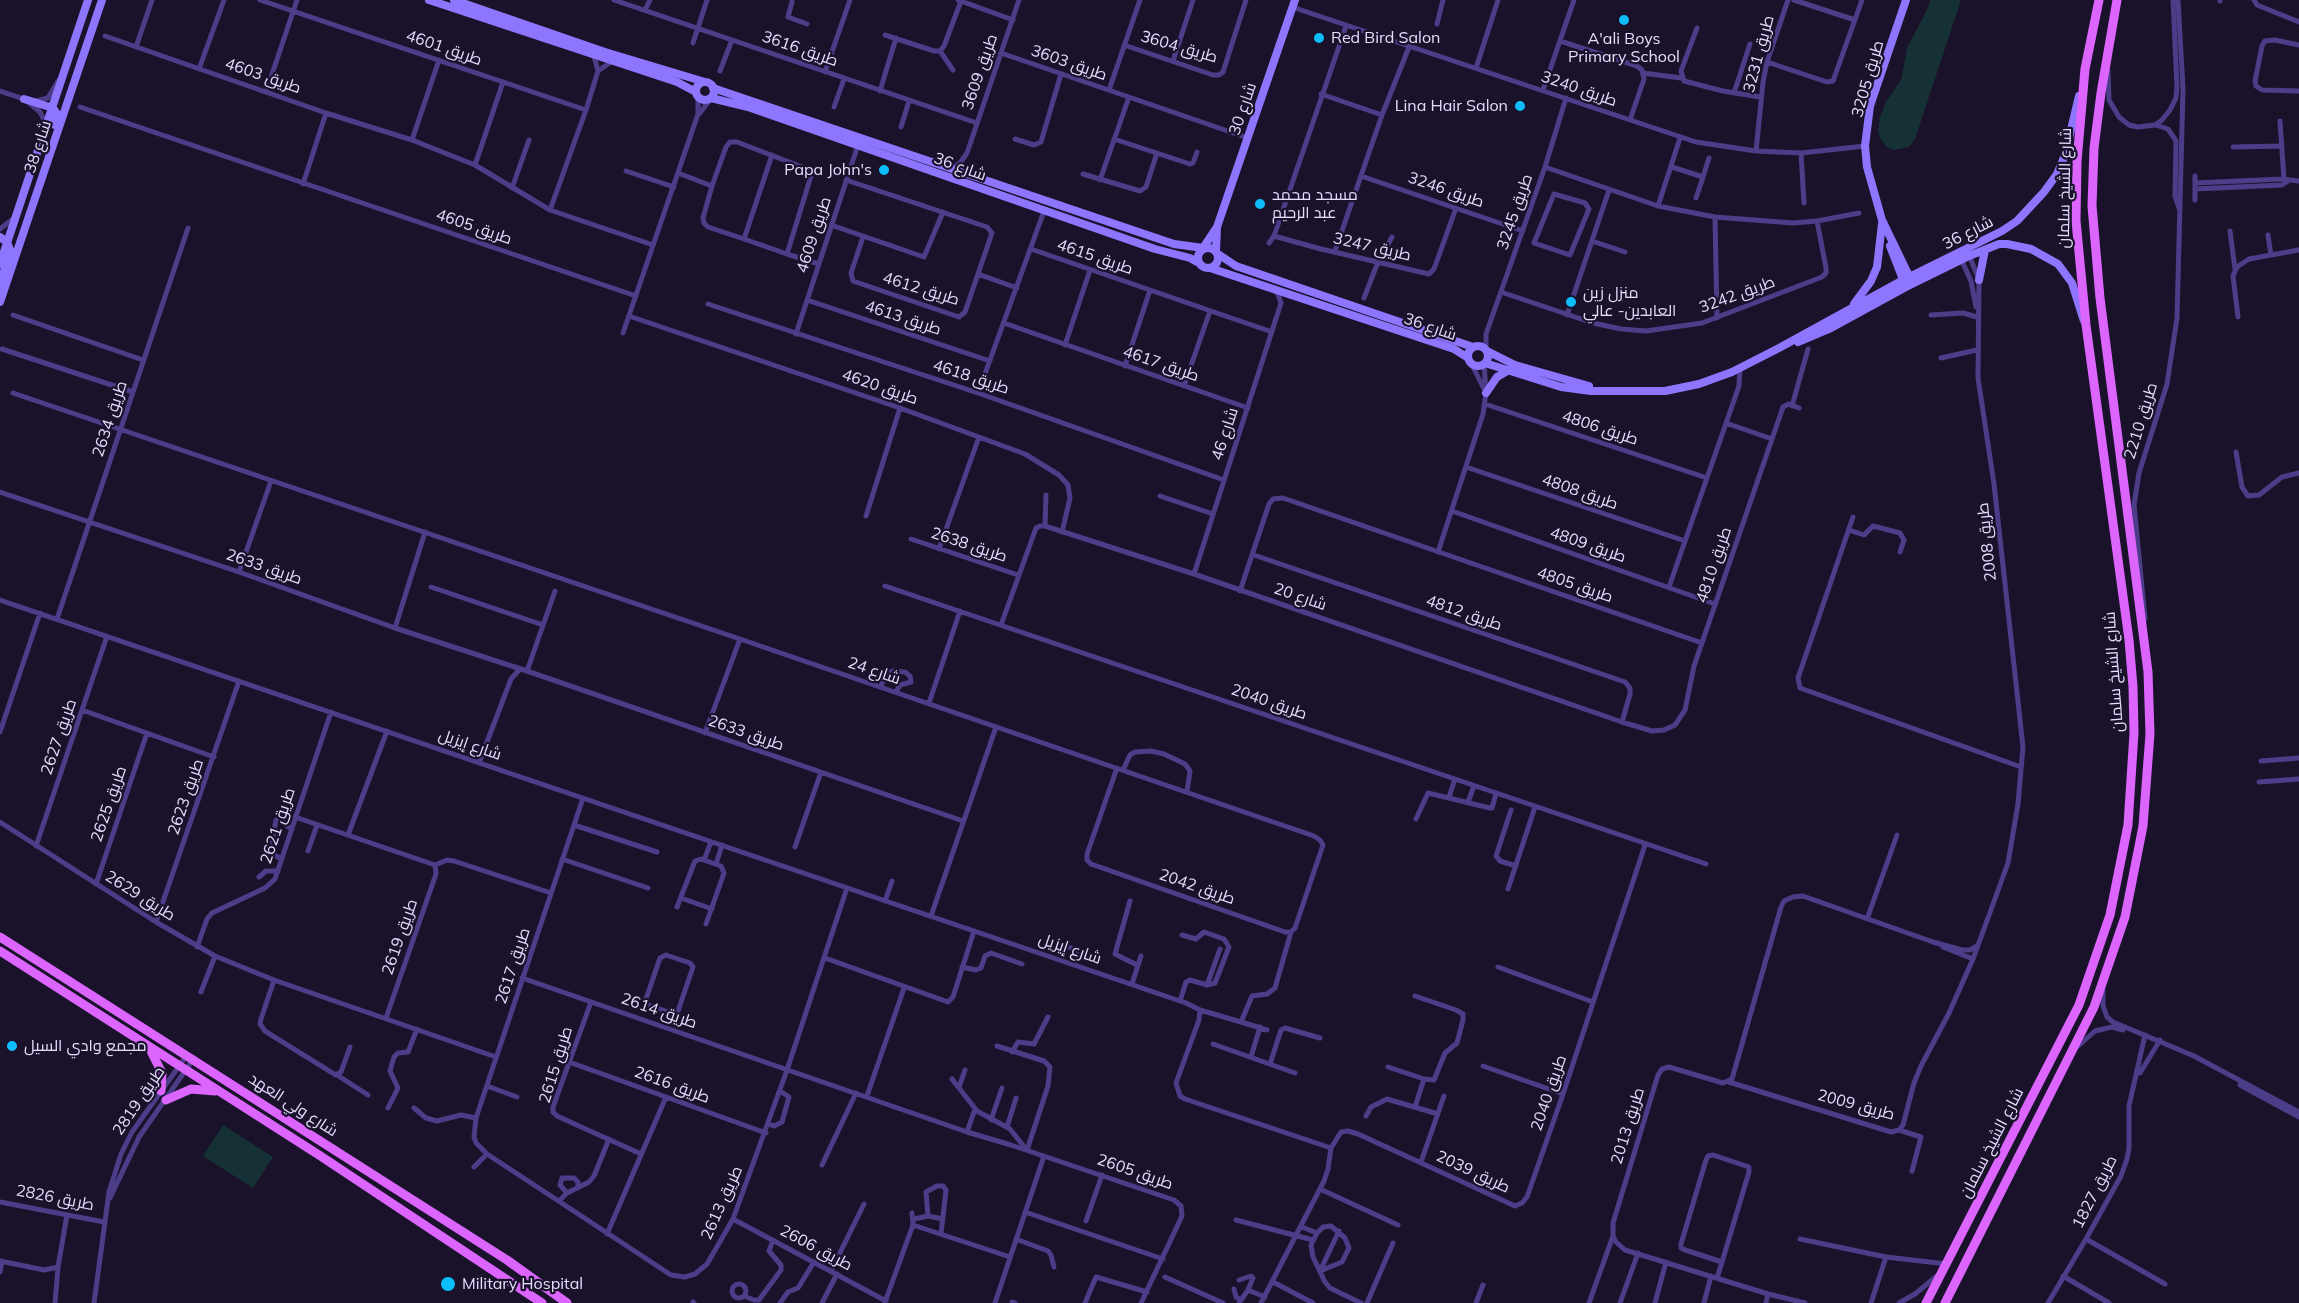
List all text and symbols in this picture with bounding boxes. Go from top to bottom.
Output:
marker: A'ali Boys Primary School [1617,13,1631,27]
street label: طريق 3231 [1739,13,1779,95]
street label: طريق 4601 [403,26,485,70]
street label: طريق 3616 [759,27,841,71]
street label: طريق 3604 [1138,27,1220,67]
place label: Red Bird Salon [1331,28,1440,48]
place label: A'ali Boys Primary School [1568,29,1680,67]
street label: طريق 3609 [958,31,1002,113]
marker: Red Bird Salon [1312,31,1326,45]
street label: طريق 3205 [1848,38,1888,120]
street label: طريق 3603 [1028,41,1110,85]
street label: طريق 4603 [222,54,304,98]
street label: طريق 3240 [1538,67,1620,111]
street label: شارع 30 [1225,80,1261,138]
place label: Lina Hair Salon [1395,96,1508,116]
marker: Lina Hair Salon [1513,99,1527,113]
street label: شارع 38 [20,118,56,176]
street label: شارع الشيخ سلمان [2054,127,2076,249]
street label: شارع 36 [931,149,989,185]
place label: Papa John's [784,160,872,180]
marker: Papa John's [877,163,891,177]
street label: طريق 3246 [1405,168,1487,212]
street label: طريق 3245 [1493,171,1537,253]
place label: مسجد محمد عبد الرحيم [1272,185,1358,223]
street label: طريق 4609 [793,194,835,276]
marker: مسجد محمد عبد الرحيم [1253,197,1267,211]
street label: طريق 4605 [433,205,515,249]
street label: شارع 36 [1939,212,1997,254]
street label: طريق 3247 [1331,229,1413,265]
street label: طريق 4615 [1054,235,1136,279]
street label: طريق 4612 [880,268,962,310]
street label: طريق 3242 [1697,272,1777,318]
place label: منزل زين العابدين- عالي [1583,283,1676,321]
marker: منزل زين العابدين- عالي [1564,295,1578,309]
street label: طريق 4613 [862,297,944,339]
street label: شارع 36 [1401,309,1459,345]
street label: طريق 4617 [1120,342,1202,386]
street label: طريق 4618 [930,356,1012,398]
street label: طريق 4620 [839,365,921,409]
street label: طريق 2634 [89,378,131,460]
street label: طريق 2210 [2120,380,2162,462]
street label: شارع 46 [1207,405,1243,463]
street label: طريق 4806 [1559,407,1641,449]
street label: طريق 4808 [1539,470,1621,514]
street label: طريق 2008 [1973,502,2001,582]
street label: طريق 4809 [1547,523,1629,567]
street label: طريق 2638 [928,524,1010,566]
street label: طريق 4810 [1692,524,1736,606]
street label: طريق 2633 [223,545,305,589]
street label: طريق 4805 [1534,563,1616,607]
street label: شارع 20 [1271,579,1329,615]
street label: طريق 4812 [1423,591,1505,635]
street label: شارع الشيخ سلمان [2100,611,2128,733]
street label: شارع 24 [845,653,903,689]
street label: طريق 2040 [1228,680,1310,724]
street label: طريق 2627 [37,696,81,778]
street label: طريق 2633 [705,711,787,755]
street label: شارع إيزيل [436,725,504,765]
street label: طريق 2623 [164,756,208,838]
street label: طريق 2625 [87,763,131,845]
street label: طريق 2621 [257,785,299,867]
street label: طريق 2042 [1156,865,1238,909]
street label: طريق 2629 [101,867,179,925]
street label: طريق 2619 [378,896,422,978]
street label: طريق 2617 [492,925,534,1007]
street label: شارع إيزيل [1036,929,1104,969]
street label: طريق 2614 [618,989,700,1033]
street label: طريق 2615 [535,1024,577,1106]
place label: مجمع وادي السيل [24,1036,147,1056]
marker: مجمع وادي السيل [5,1039,19,1053]
street label: طريق 2040 [1527,1052,1571,1134]
street label: طريق 2616 [632,1062,712,1108]
street label: طريق 2819 [109,1063,169,1139]
street label: شارع ولي العهد [245,1069,341,1141]
street label: طريق 2013 [1607,1085,1649,1167]
street label: طريق 2009 [1815,1085,1897,1125]
street label: شارع الشيخ سلمان [1956,1085,2028,1201]
street label: طريق 2039 [1433,1147,1513,1197]
street label: طريق 2605 [1094,1150,1176,1194]
street label: طريق 1827 [2068,1152,2122,1232]
street label: طريق 2613 [697,1163,747,1243]
street label: طريق 2826 [14,1181,96,1215]
street label: طريق 2606 [777,1221,855,1275]
place label: Military Hospital [462,1274,583,1294]
marker: Military Hospital [439,1275,457,1293]

